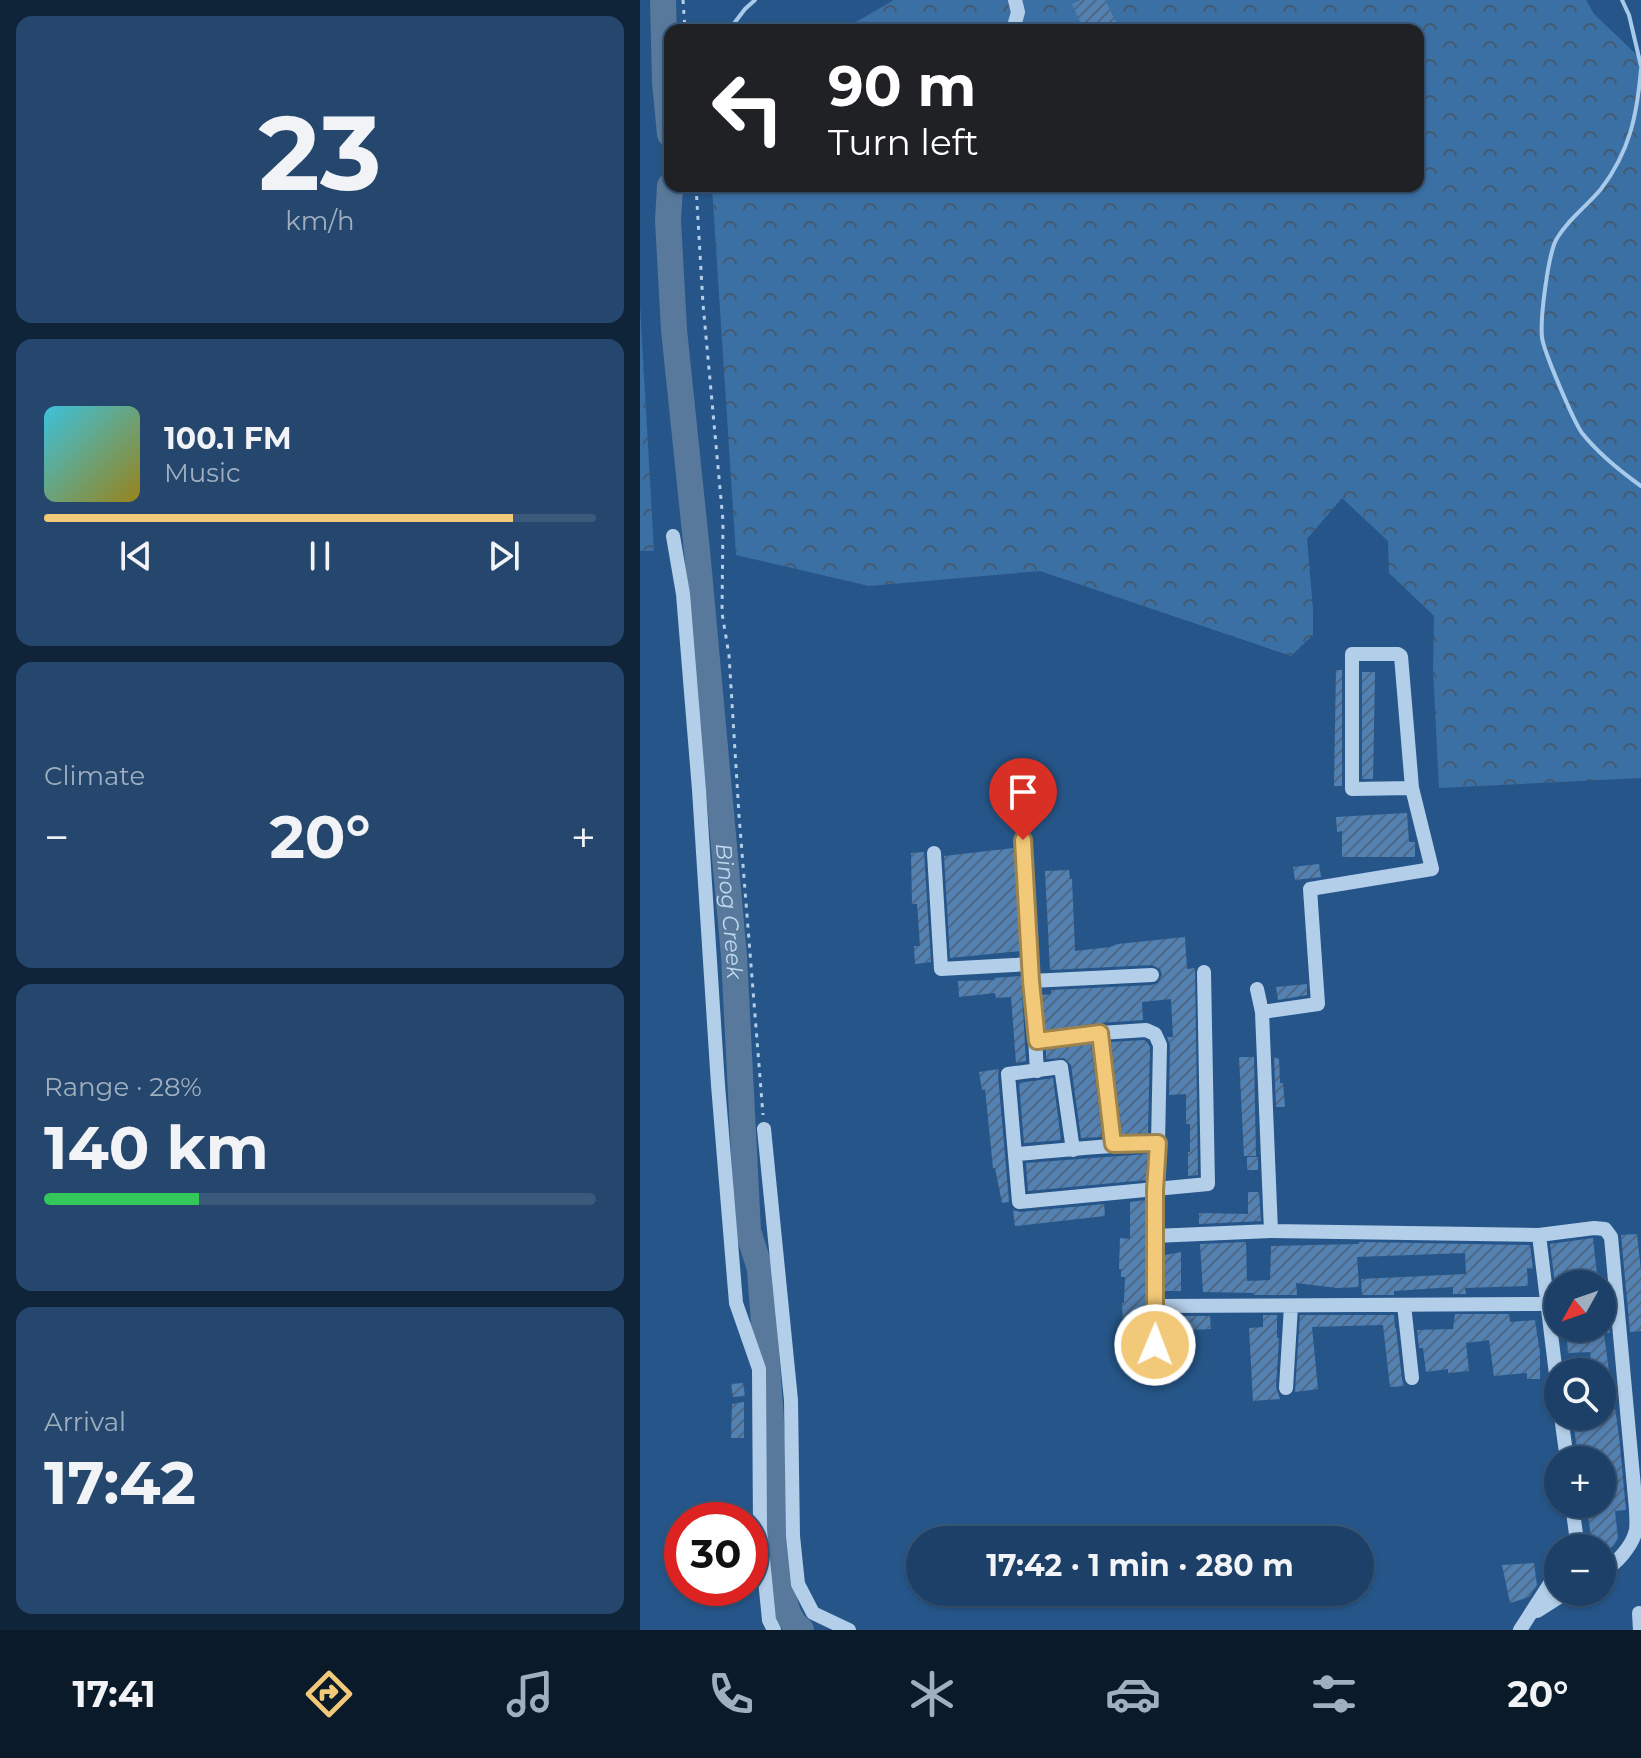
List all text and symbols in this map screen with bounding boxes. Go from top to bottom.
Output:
text: 90 m [828,52,976,120]
icon: left [696,56,800,160]
text: 23 [259,89,381,216]
text: Turn left [828,120,979,164]
text: km/h [285,205,355,237]
text: 100.1 FM [164,420,292,457]
text: Music [164,457,241,489]
icon: previous [114,534,158,578]
icon: pause [298,534,342,578]
icon: next [482,534,526,578]
pin [989,758,1057,840]
text: Climate [44,760,145,792]
icon: arrive [1001,770,1045,814]
text: 20° [269,800,371,873]
text: − [44,810,69,864]
text: + [571,810,596,864]
water label: Binog Creek [710,842,748,981]
text: Range · 28% [44,1071,202,1103]
text: 140 km [44,1111,269,1184]
north arrow [1544,1270,1616,1342]
map controls [1544,1270,1616,1606]
position arrow [1113,1303,1197,1387]
button: search [1544,1358,1616,1430]
text: Arrival [44,1406,126,1438]
text: 17:42 [44,1446,196,1519]
button: + [1544,1446,1616,1518]
speed limit sign: 30 [664,1502,768,1606]
button: − [1544,1534,1616,1606]
text: 17:42 · 1 min · 280 m [986,1547,1294,1584]
icon: directions [301,1666,357,1722]
icon: music [502,1666,558,1722]
icon: phone [703,1666,759,1722]
icon: climate [904,1666,960,1722]
icon: car [1105,1666,1161,1722]
icon: filters [1306,1666,1362,1722]
text: 17:41 [73,1672,156,1716]
text: 20° [1508,1672,1568,1716]

